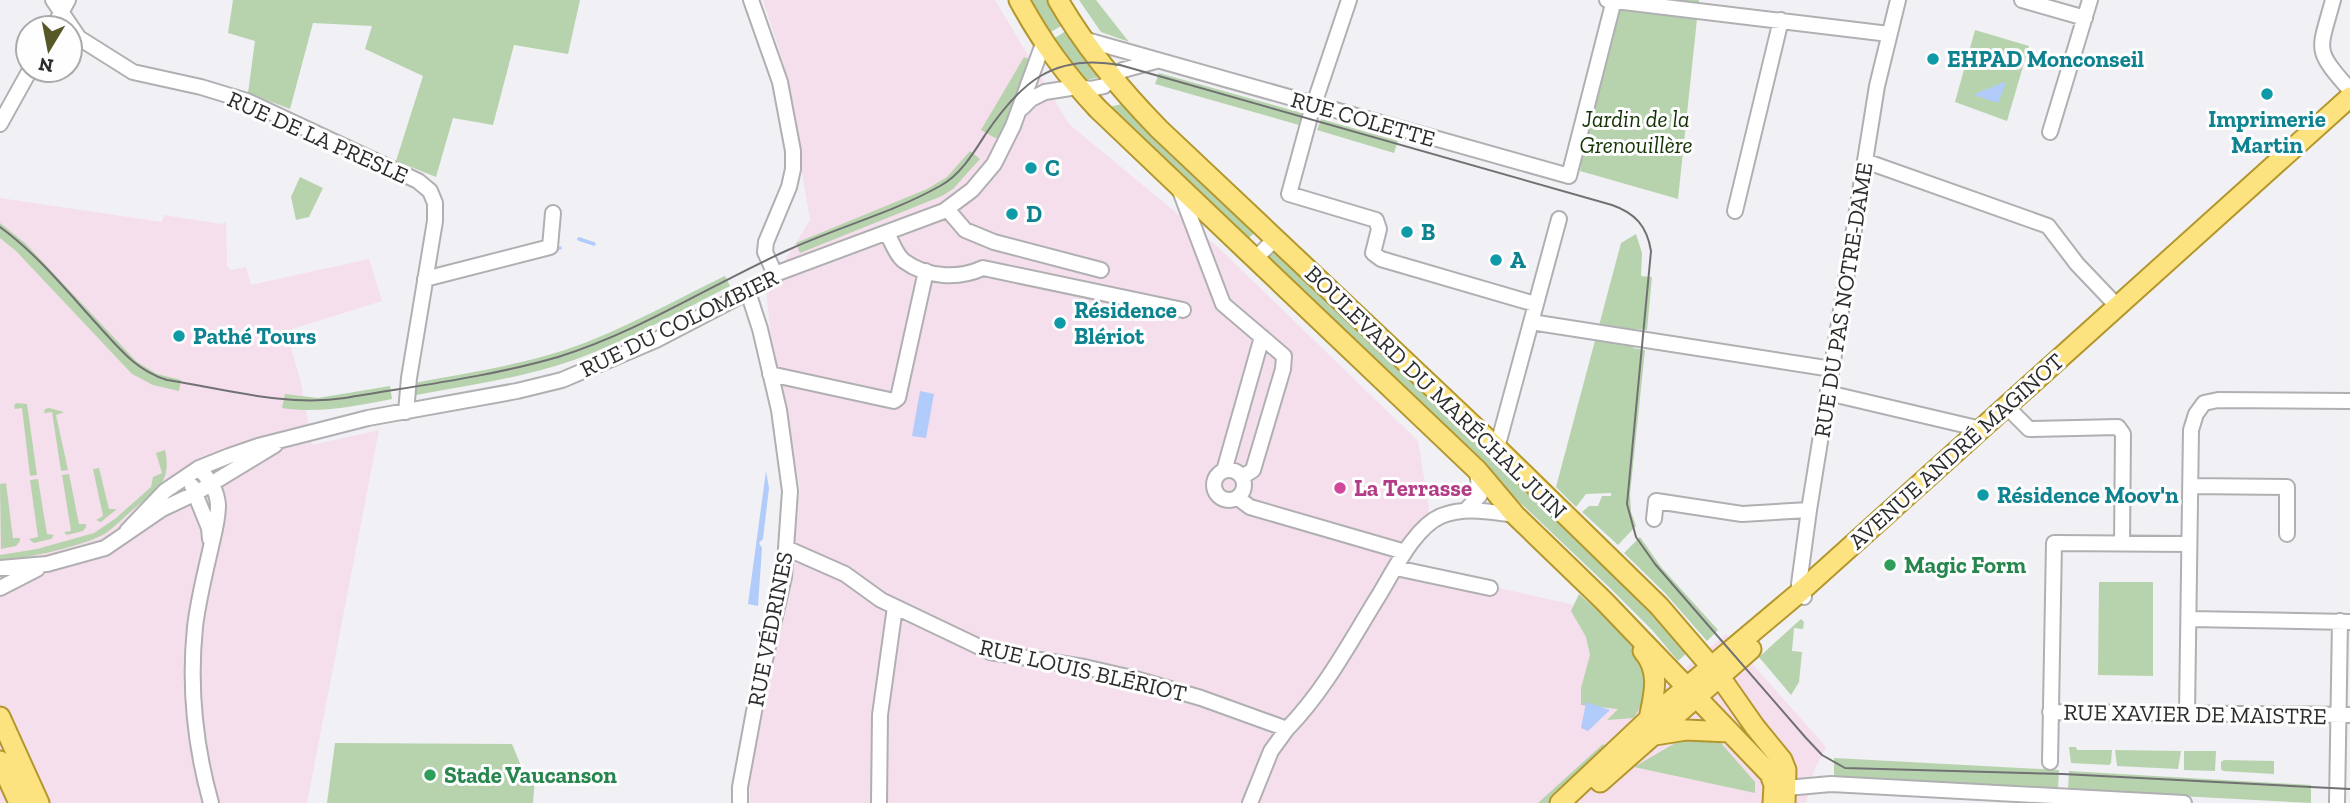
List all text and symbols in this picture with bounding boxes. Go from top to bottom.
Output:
north arrow [14,14,84,84]
place label: EHPAD Monconseil [1947,45,2145,73]
marker: EHPAD Monconseil [1925,51,1941,67]
text: N [37,53,55,78]
street label: RUE DE LA PRESLE [223,85,413,189]
street label: RUE COLETTE [1288,85,1438,153]
marker: Imprimerie Martin [2259,86,2275,102]
park label: Jardin de la Grenouillère [1579,105,1693,159]
place label: Imprimerie Martin [2208,105,2326,159]
place label: C [1045,154,1060,182]
marker: C [1023,160,1039,176]
street label: RUE DU PAS NOTRE-DAME [1807,160,1879,440]
place label: D [1026,200,1042,228]
marker: D [1004,206,1020,222]
place label: B [1421,218,1435,246]
marker: B [1399,224,1415,240]
place label: A [1510,246,1526,274]
marker: A [1488,252,1504,268]
street label: BOULEVARD DU MARÉCHAL JUIN [1299,259,1573,525]
street label: RUE DU COLOMBIER [576,263,782,383]
place label: Résidence Blériot [1074,296,1177,350]
marker: Résidence Blériot [1052,315,1068,331]
place label: Pathé Tours [193,322,316,350]
marker: Pathé Tours [171,328,187,344]
street label: AVENUE ANDRÉ MAGINOT [1843,347,2069,555]
place label: La Terrasse [1354,474,1472,502]
marker: La Terrasse [1332,480,1348,496]
place label: Résidence Moov'n [1997,481,2179,509]
marker: Résidence Moov'n [1975,487,1991,503]
street label: RUE VÉDRINES [741,549,799,709]
place label: Magic Form [1904,551,2026,579]
marker: Magic Form [1882,557,1898,573]
street label: RUE LOUIS BLÉRIOT [977,633,1189,707]
street label: RUE XAVIER DE MAISTRE [2063,698,2327,730]
place label: Stade Vaucanson [444,761,617,789]
marker: Stade Vaucanson [422,767,438,783]

